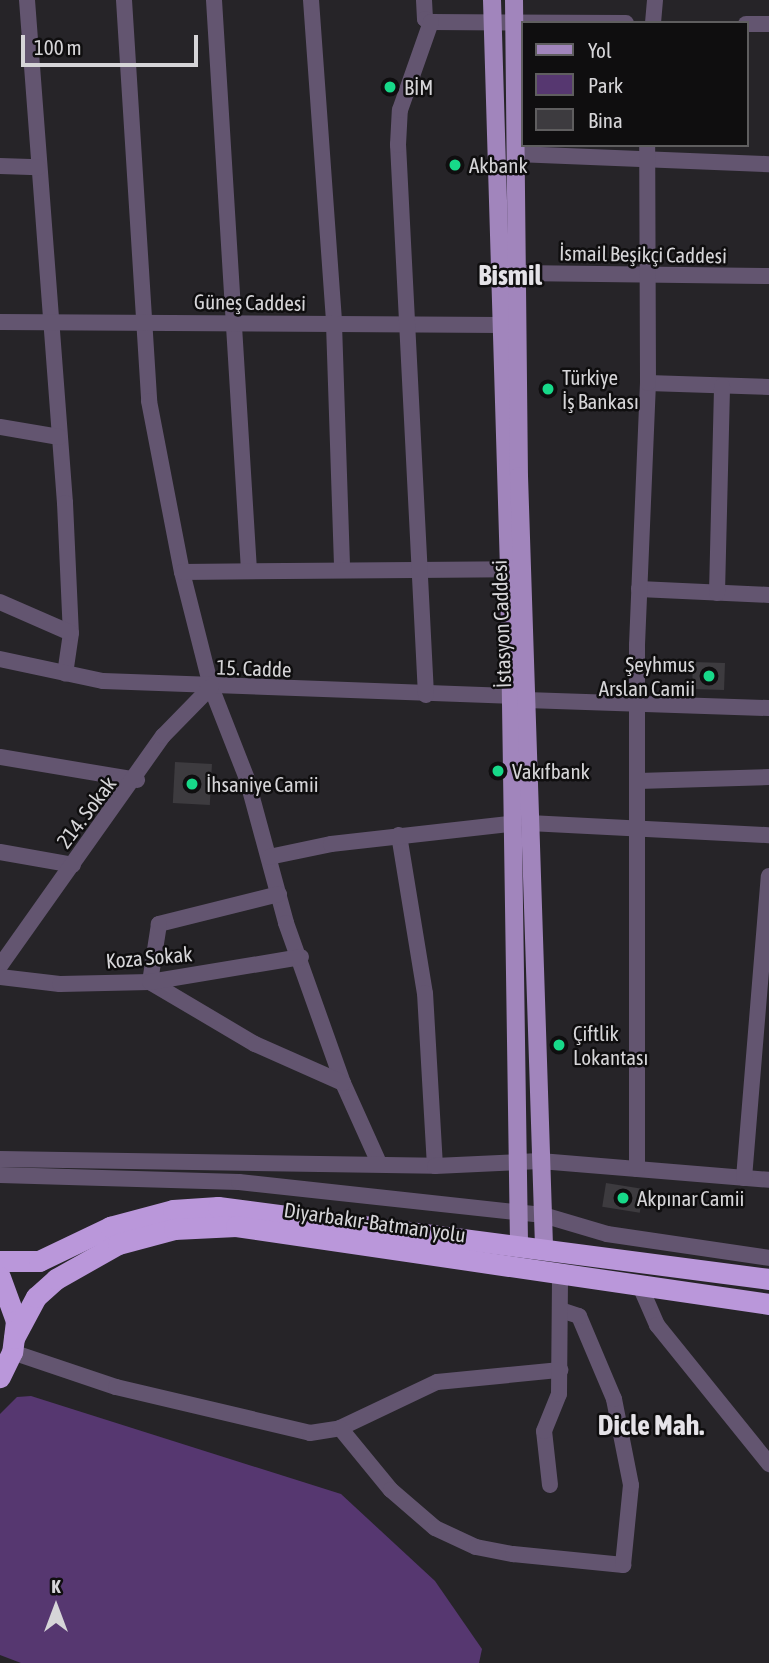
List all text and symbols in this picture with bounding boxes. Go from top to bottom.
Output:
scale bar [24,21,201,65]
legend [520,21,748,147]
text: 100 m [34,35,82,59]
text: Yol [588,38,612,62]
text: Park [588,73,623,97]
place label: BİM [404,74,433,100]
marker: BİM [382,79,398,95]
text: Bina [588,108,623,132]
place label: Akbank [469,152,528,178]
marker: Akbank [447,157,463,173]
street label: İsmail Beşikçi Caddesi [559,240,727,268]
district label: Bismil [478,258,542,292]
street label: Güneş Caddesi [194,288,306,316]
place label: Türkiye İş Bankası [562,364,639,414]
marker: Türkiye İş Bankası [540,381,556,397]
street label: İstasyon Caddesi [486,559,516,689]
place label: Şeyhmus Arslan Camii [599,651,695,701]
street label: 15. Cadde [216,654,292,682]
marker: Şeyhmus Arslan Camii [701,668,717,684]
place label: Vakıfbank [512,758,590,784]
marker: Vakıfbank [490,763,506,779]
street label: 214. Sokak [51,771,121,853]
place label: İhsaniye Camii [206,771,319,797]
marker: İhsaniye Camii [184,776,200,792]
street label: Koza Sokak [105,941,193,973]
place label: Çiftlik Lokantası [573,1020,648,1070]
marker: Çiftlik Lokantası [551,1037,567,1053]
place label: Akpınar Camii [637,1185,744,1211]
marker: Akpınar Camii [615,1190,631,1206]
street label: Diyarbakır-Batman yolu [282,1197,468,1247]
district label: Dicle Mah. [598,1408,704,1442]
north arrow [21,1572,91,1642]
text: K [51,1575,61,1597]

